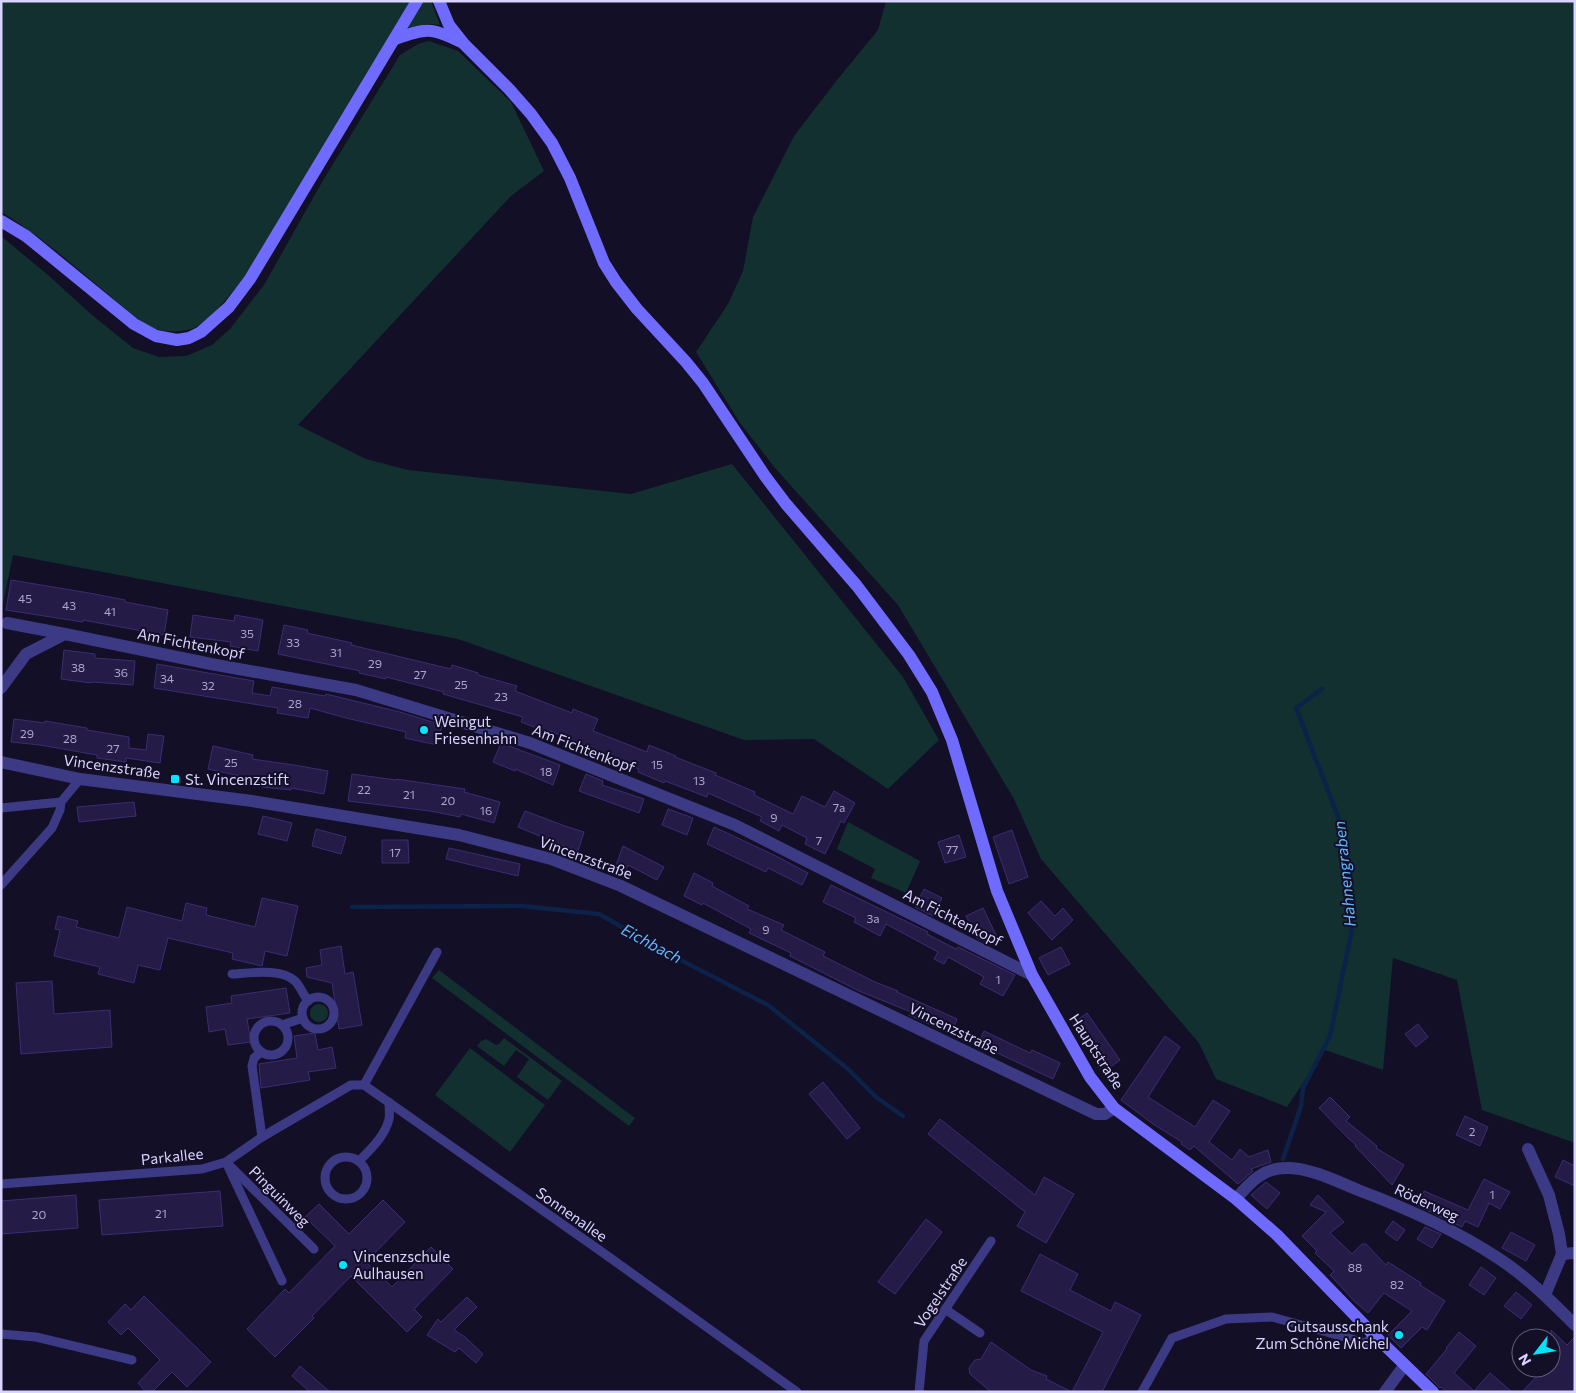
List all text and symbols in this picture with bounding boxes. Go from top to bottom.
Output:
house number: 45 [18,591,32,605]
house number: 43 [62,598,76,612]
house number: 41 [104,604,116,618]
street label: Am Fichtenkopf [136,624,246,662]
house number: 35 [240,626,254,640]
house number: 33 [286,635,300,649]
house number: 31 [330,645,342,659]
house number: 29 [368,656,382,670]
house number: 38 [71,660,85,674]
house number: 36 [114,665,128,679]
house number: 27 [414,667,426,681]
house number: 34 [160,671,174,685]
house number: 25 [454,677,468,691]
house number: 32 [201,678,215,692]
house number: 23 [494,689,508,703]
house number: 28 [288,696,302,710]
place label: Weingut Friesenhahn [434,712,517,747]
street label: Am Fichtenkopf [530,720,638,776]
marker: Weingut Friesenhahn [418,724,430,736]
house number: 29 [20,726,34,740]
house number: 28 [63,731,77,745]
house number: 27 [107,741,119,755]
street label: Vincenzstraße [62,750,162,782]
house number: 25 [224,755,238,769]
house number: 15 [651,757,663,771]
house number: 18 [540,764,552,778]
place label: St. Vincenzstift [185,770,289,788]
marker: St. Vincenzstift [169,773,181,785]
house number: 13 [693,773,705,787]
house number: 22 [357,782,371,796]
house number: 21 [403,787,415,801]
house number: 20 [441,793,455,807]
house number: 7a [833,800,845,814]
house number: 16 [480,803,492,817]
house number: 9 [770,810,778,824]
water label: Hahnengraben [1329,820,1359,928]
street label: Vincenzstraße [537,832,635,882]
house number: 7 [816,833,822,847]
house number: 77 [946,842,958,856]
house number: 17 [389,845,401,859]
street label: Am Fichtenkopf [900,884,1006,950]
house number: 3a [866,911,880,925]
water label: Eichbach [619,919,685,967]
house number: 9 [762,922,770,936]
house number: 1 [995,972,1001,986]
street label: Vincenzstraße [906,998,1002,1058]
street label: Hauptstraße [1066,1010,1128,1092]
house number: 2 [1469,1124,1476,1138]
street label: Parkallee [140,1144,204,1168]
street label: Pinguinweg [246,1162,314,1230]
street label: Röderweg [1392,1179,1462,1225]
street label: Sonnenallee [533,1183,611,1245]
house number: 1 [1489,1187,1495,1201]
house number: 21 [155,1206,167,1220]
house number: 20 [32,1207,46,1221]
place label: Vincenzschule Aulhausen [353,1247,450,1282]
street label: Vogelstraße [910,1253,970,1331]
marker: Vincenzschule Aulhausen [337,1259,349,1271]
house number: 88 [1348,1260,1362,1274]
house number: 82 [1390,1277,1404,1291]
place label: Gutsausschank Zum Schöne Michel [1255,1317,1389,1352]
north arrow [1511,1328,1561,1378]
marker: Gutsausschank Zum Schöne Michel [1393,1329,1405,1341]
text: N [1514,1351,1534,1369]

